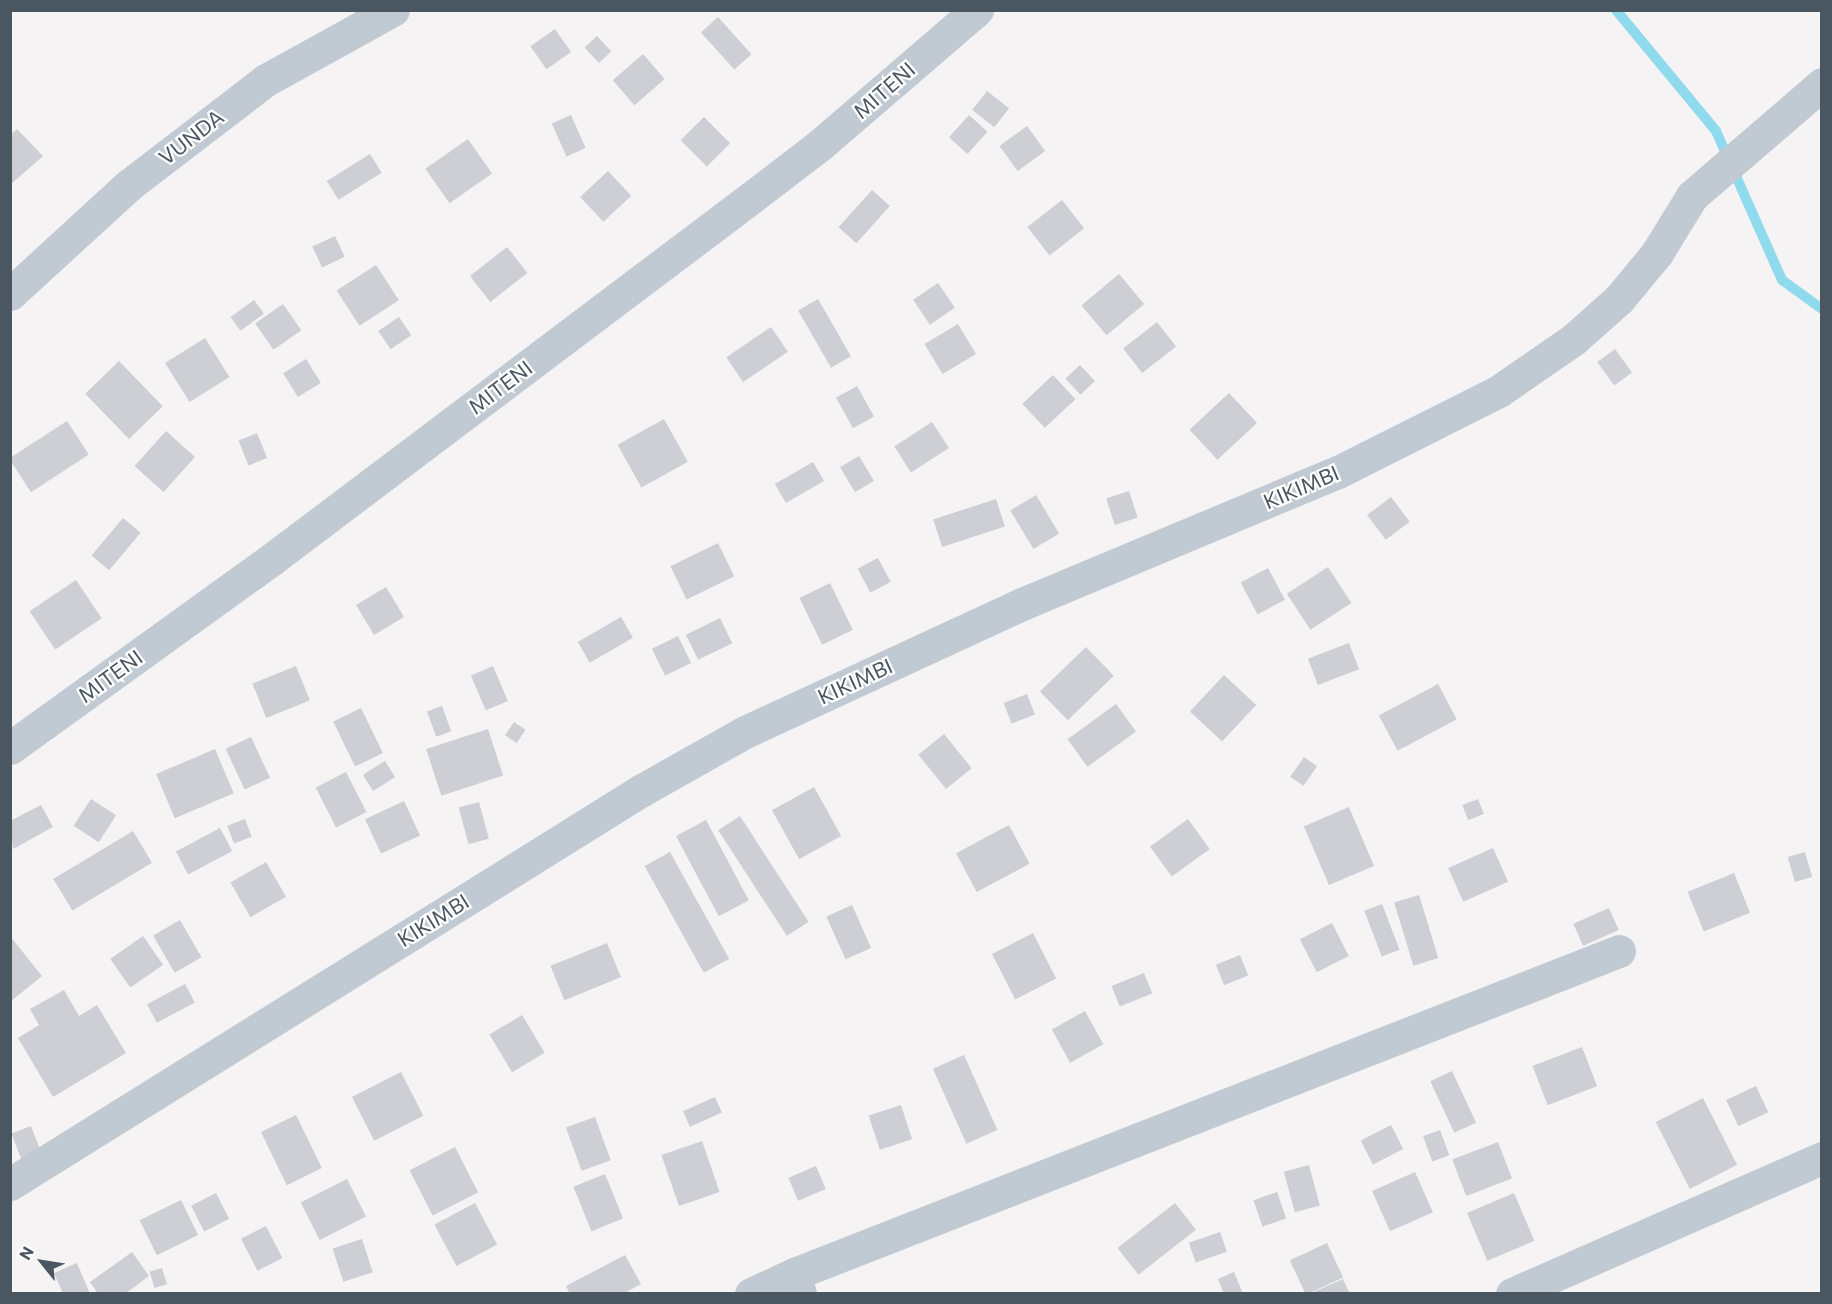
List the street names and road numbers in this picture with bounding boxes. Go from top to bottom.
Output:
street label: MITENI [848,56,920,124]
street label: VUNDA [154,104,228,170]
street label: MITENI [463,355,537,419]
street label: KIKIMBI [1260,460,1342,514]
street label: MITENI [73,644,147,708]
street label: KIKIMBI [814,653,896,709]
street label: KIKIMBI [393,888,473,952]

